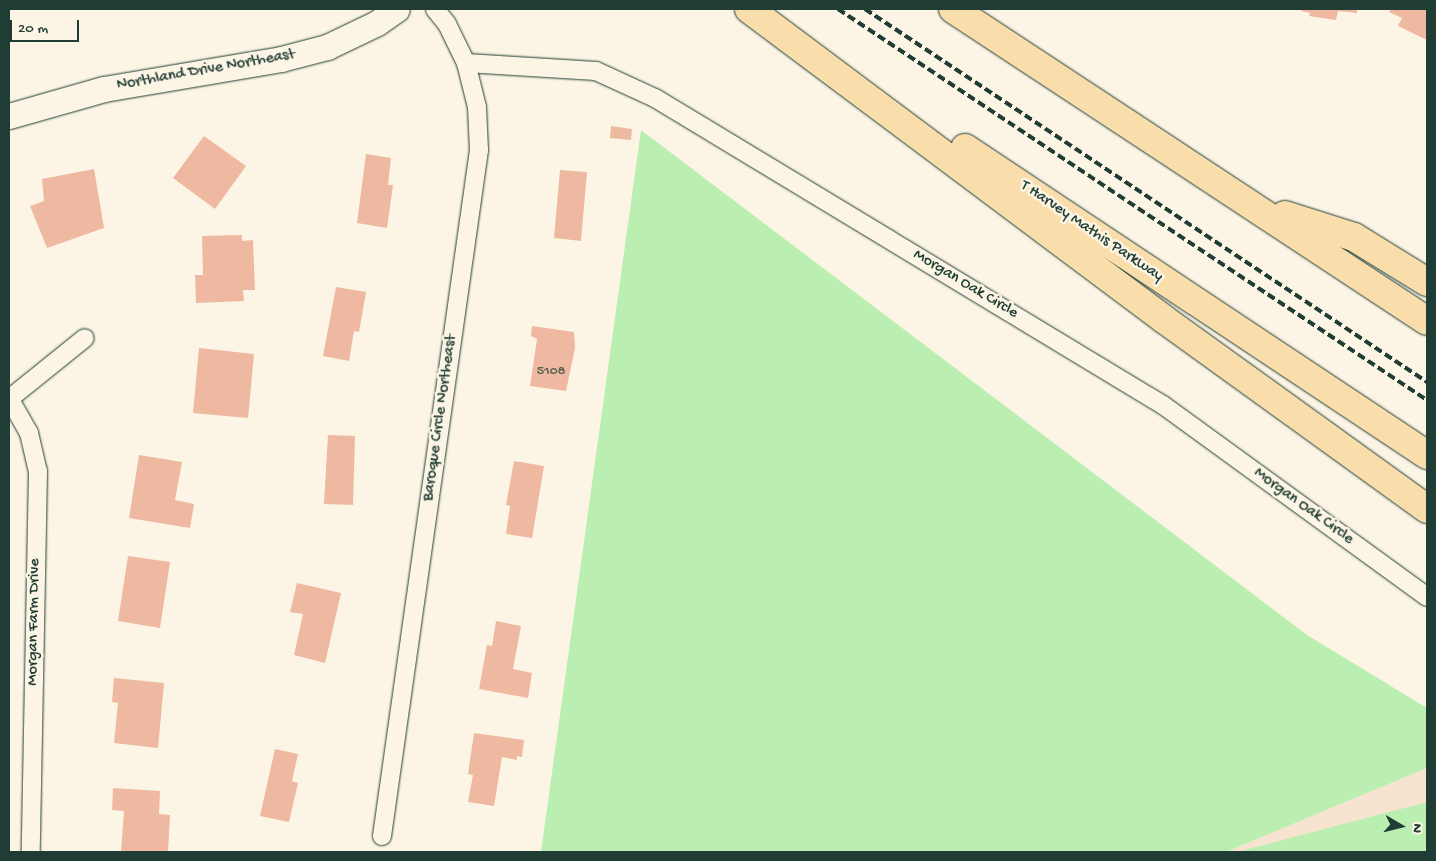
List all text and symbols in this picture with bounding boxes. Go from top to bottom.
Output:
scale bar [12,10,81,42]
text: 20 m [18,20,48,38]
street label: Northland Drive Northeast [115,46,297,96]
street label: T Harvey Mathis Parkway [1016,177,1166,287]
street label: Morgan Oak Circle [909,246,1021,324]
street label: Baroque Circle Northeast [420,333,462,503]
house number: 5108 [537,364,565,380]
street label: Morgan Oak Circle [1249,464,1357,550]
street label: Morgan Farm Drive [24,558,46,686]
north arrow [1376,801,1426,851]
text: N [1407,822,1425,834]

